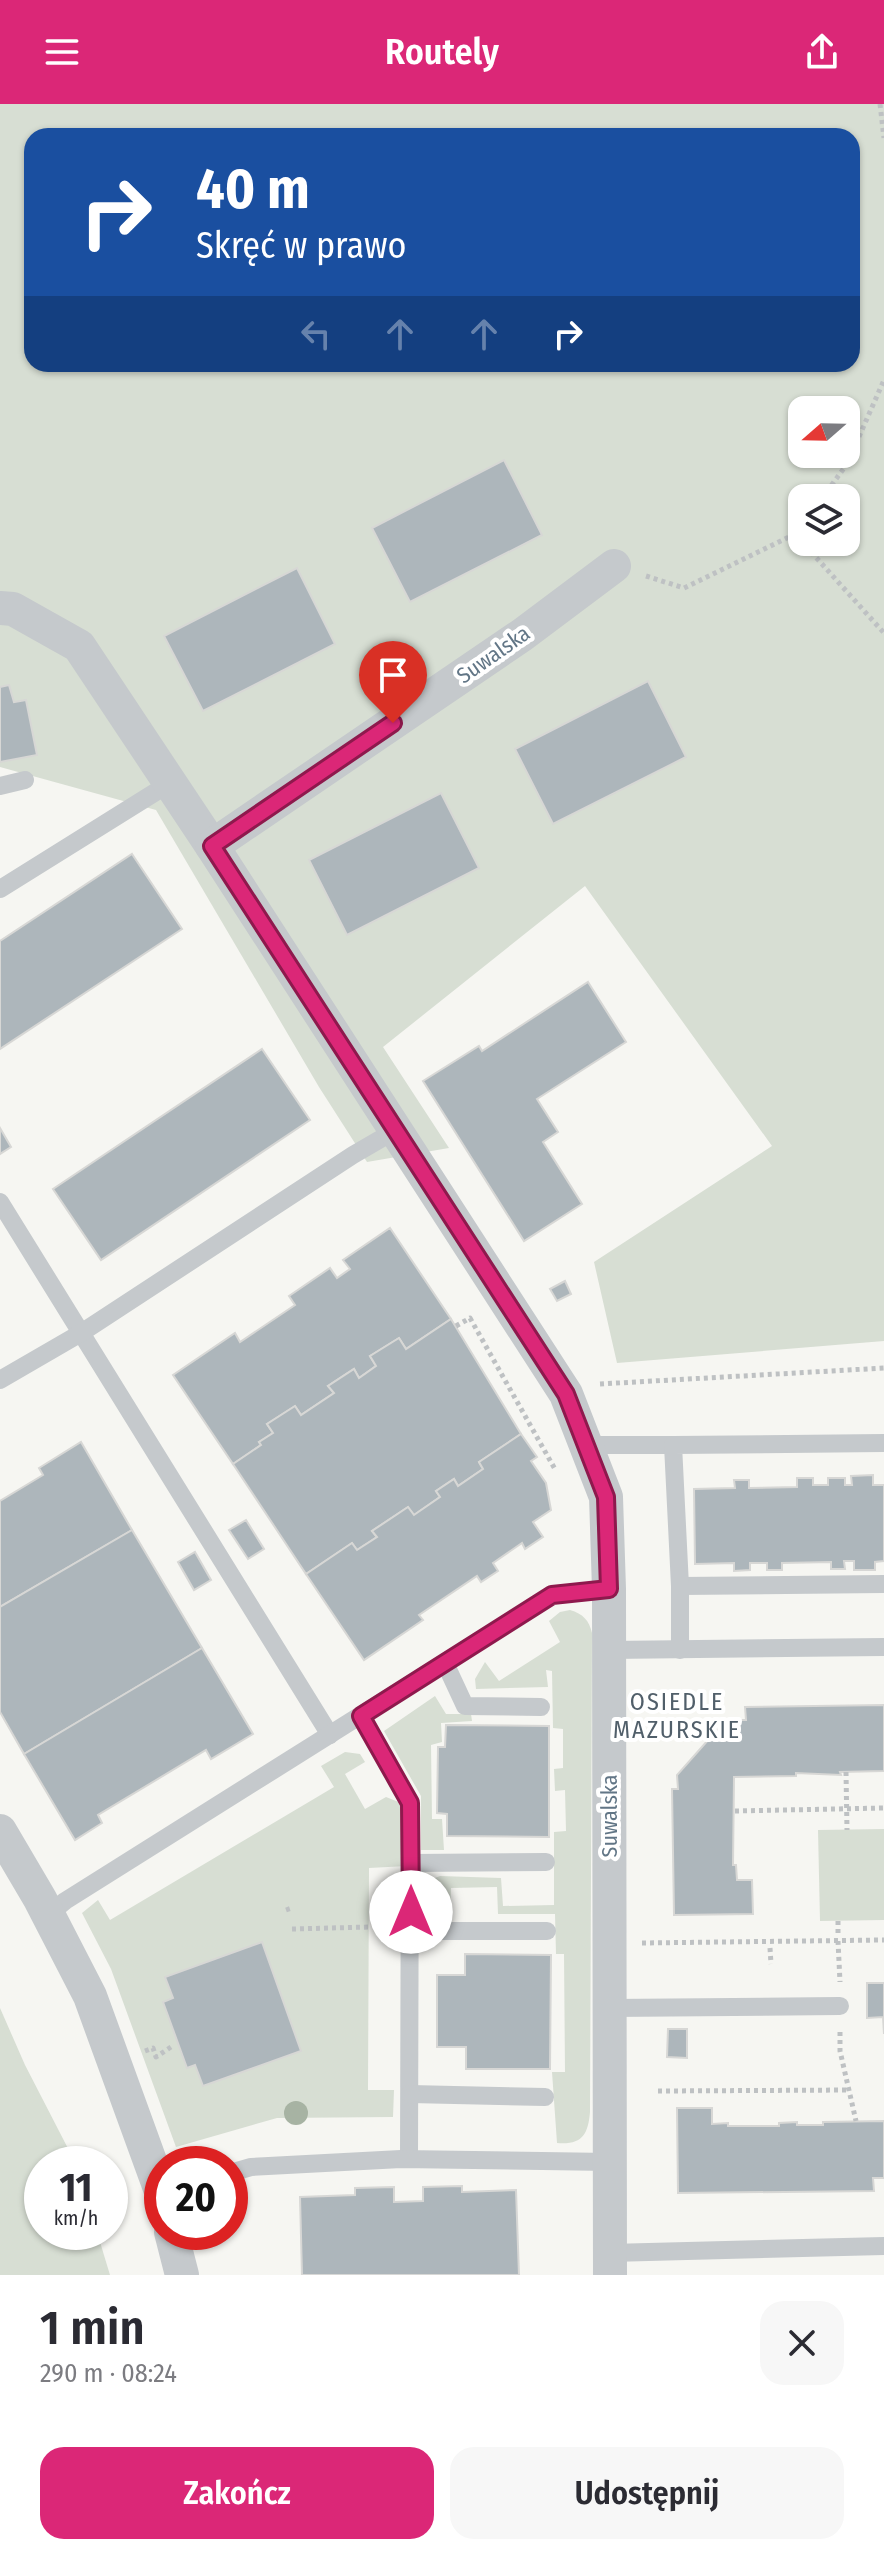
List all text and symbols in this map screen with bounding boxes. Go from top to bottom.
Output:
icon: menu [40,30,84,74]
text: Routely [385,30,499,74]
icon: share [800,30,844,74]
text: 40 m [196,156,310,223]
icon: right [64,160,168,264]
text: Skręć w prawo [196,224,406,268]
icon: left [294,312,338,356]
icon: ahead [378,312,422,356]
icon: ahead [462,312,506,356]
icon: right [546,312,590,356]
north arrow [788,396,860,468]
map controls [788,396,860,556]
button: layers [788,484,860,556]
street label: Suwalska [452,620,535,689]
pin [359,641,427,723]
icon: arrive [371,653,415,697]
district label: OSIEDLE MAZURSKIE [613,1688,741,1744]
street label: Suwalska [596,1774,623,1858]
position arrow [369,1870,453,1954]
speed limit sign: 20 [144,2146,248,2250]
text: 11 [59,2164,93,2212]
text: km/h [54,2206,98,2230]
text: 1 min [40,2299,145,2357]
button: close [760,2301,844,2385]
text: 290 m · 08:24 [40,2358,177,2389]
button: Zakończ [40,2447,434,2539]
button: Udostępnij [450,2447,844,2539]

